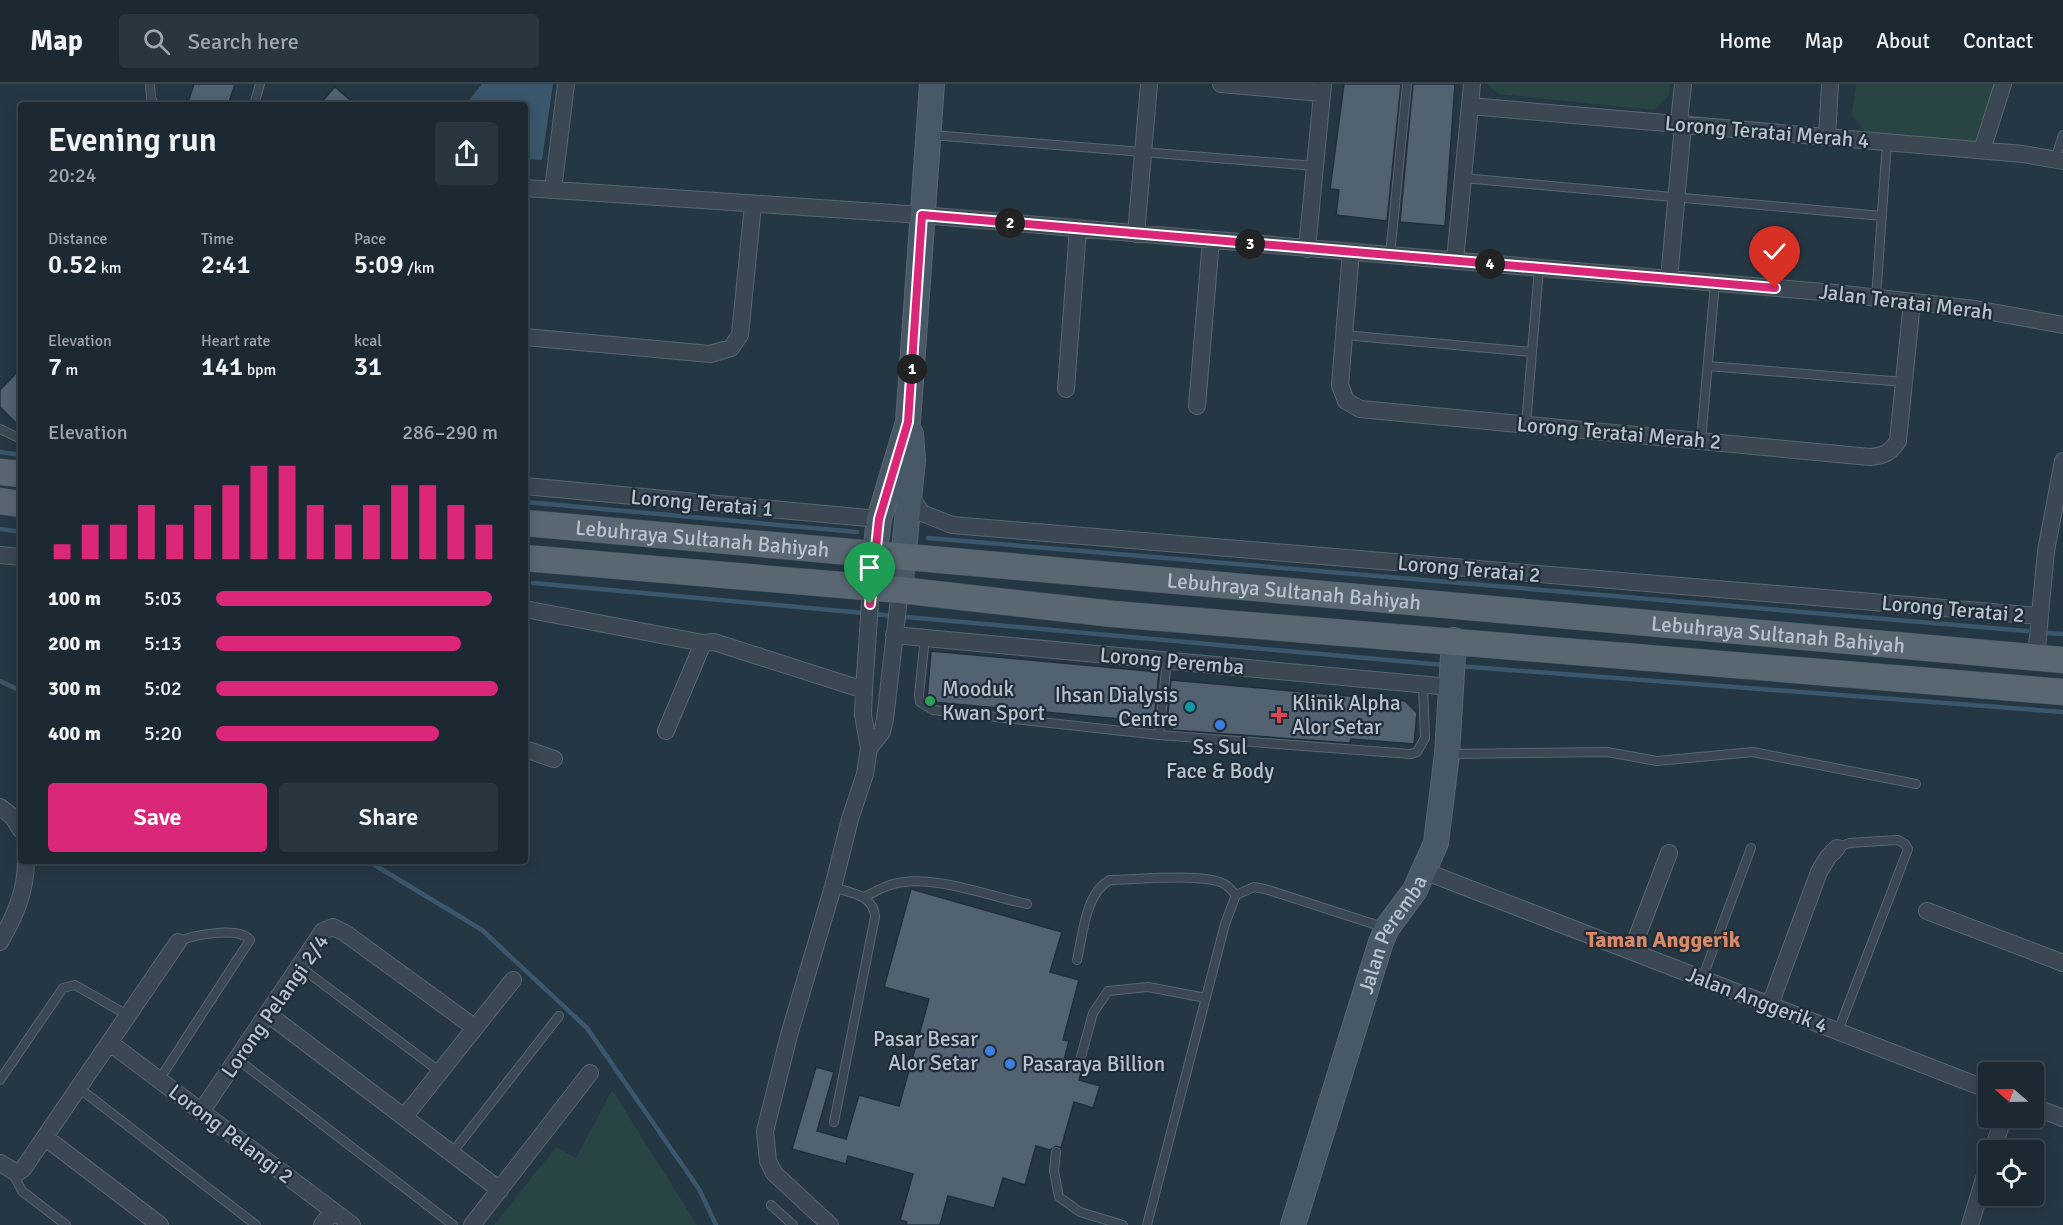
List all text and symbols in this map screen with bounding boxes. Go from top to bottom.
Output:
search box [119,14,539,68]
text: Map [30,24,83,58]
icon: search [140,25,173,58]
text: Search here [188,28,299,55]
text: Home [1719,28,1772,54]
text: Map [1805,28,1843,54]
text: About [1876,28,1930,54]
text: Contact [1963,28,2033,54]
street label: Lorong Teratai Merah 4 [1664,110,1870,154]
text: Evening run [48,120,217,161]
button: share [435,122,498,185]
text: 20:24 [48,163,97,188]
pin: 2 [995,208,1025,238]
text: 2 [1006,213,1014,233]
pin [1749,226,1800,288]
text: Distance [48,229,108,249]
text: Time [201,229,234,249]
text: Pace [354,229,386,249]
pin: 3 [1235,229,1265,259]
text: 3 [1246,234,1254,254]
icon: check [1758,235,1791,268]
text: 0.52 [48,249,97,281]
text: 2:41 [201,249,250,281]
text: 5:09 [354,249,403,281]
pin: 4 [1475,249,1505,279]
text: 4 [1486,254,1494,274]
text: km [97,258,122,278]
text: /km [403,258,435,278]
street label: Jalan Teratai Merah [1818,278,1994,326]
text: Elevation [48,331,112,351]
text: Heart rate [201,331,270,351]
text: kcal [354,331,382,351]
text: 7 [48,351,62,383]
text: 141 [201,351,243,383]
text: 31 [354,351,382,383]
pin: 1 [897,354,927,384]
text: 1 [908,359,916,379]
text: m [62,360,78,380]
text: bpm [243,360,276,380]
street label: Lorong Teratai Merah 2 [1516,411,1722,455]
text: Elevation [48,420,128,445]
text: 286–290 m [402,420,498,445]
street label: Lorong Teratai 1 [629,484,775,522]
street label: Lebuhraya Sultanah Bahiyah [574,515,830,563]
pin [844,542,895,604]
street label: Lorong Teratai 2 [1396,550,1542,588]
icon: arrive [853,551,886,584]
street label: Lebuhraya Sultanah Bahiyah [1166,567,1422,616]
text: 100 m [48,586,101,611]
text: 5:03 [144,586,182,611]
street label: Lorong Teratai 2 [1880,590,2026,628]
street label: Lebuhraya Sultanah Bahiyah [1650,610,1906,659]
text: 200 m [48,631,101,656]
text: 5:13 [144,631,182,656]
street label: Lorong Peremba [1099,642,1245,680]
text: 300 m [48,676,101,701]
text: 5:02 [144,676,182,701]
place label: Mooduk Kwan Sport [942,676,1045,726]
place label: Ihsan Dialysis Centre [1055,682,1178,732]
place label: Klinik Alpha Alor Setar [1292,690,1401,740]
marker: Mooduk Kwan Sport [923,694,937,708]
marker: Ihsan Dialysis Centre [1183,700,1197,714]
marker: Klinik Alpha Alor Setar [1270,706,1288,724]
marker: Ss Sul Face & Body [1213,718,1227,732]
text: 400 m [48,721,101,746]
text: 5:20 [144,721,182,746]
place label: Ss Sul Face & Body [1166,734,1274,784]
button: Save [48,783,267,852]
button: Share [279,783,498,852]
street label: Jalan Peremba [1353,871,1433,997]
district label: Taman Anggerik [1586,926,1741,953]
street label: Lorong Pelangi 2/4 [216,929,334,1083]
street label: Jalan Anggerik 4 [1682,961,1832,1039]
place label: Pasar Besar Alor Setar [873,1026,978,1076]
marker: Pasar Besar Alor Setar [983,1044,997,1058]
place label: Pasaraya Billion [1022,1051,1165,1077]
marker: Pasaraya Billion [1003,1057,1017,1071]
north arrow [1978,1062,2044,1128]
map controls [1978,1062,2044,1206]
street label: Lorong Pelangi 2 [163,1079,299,1189]
button: locate [1978,1140,2044,1206]

